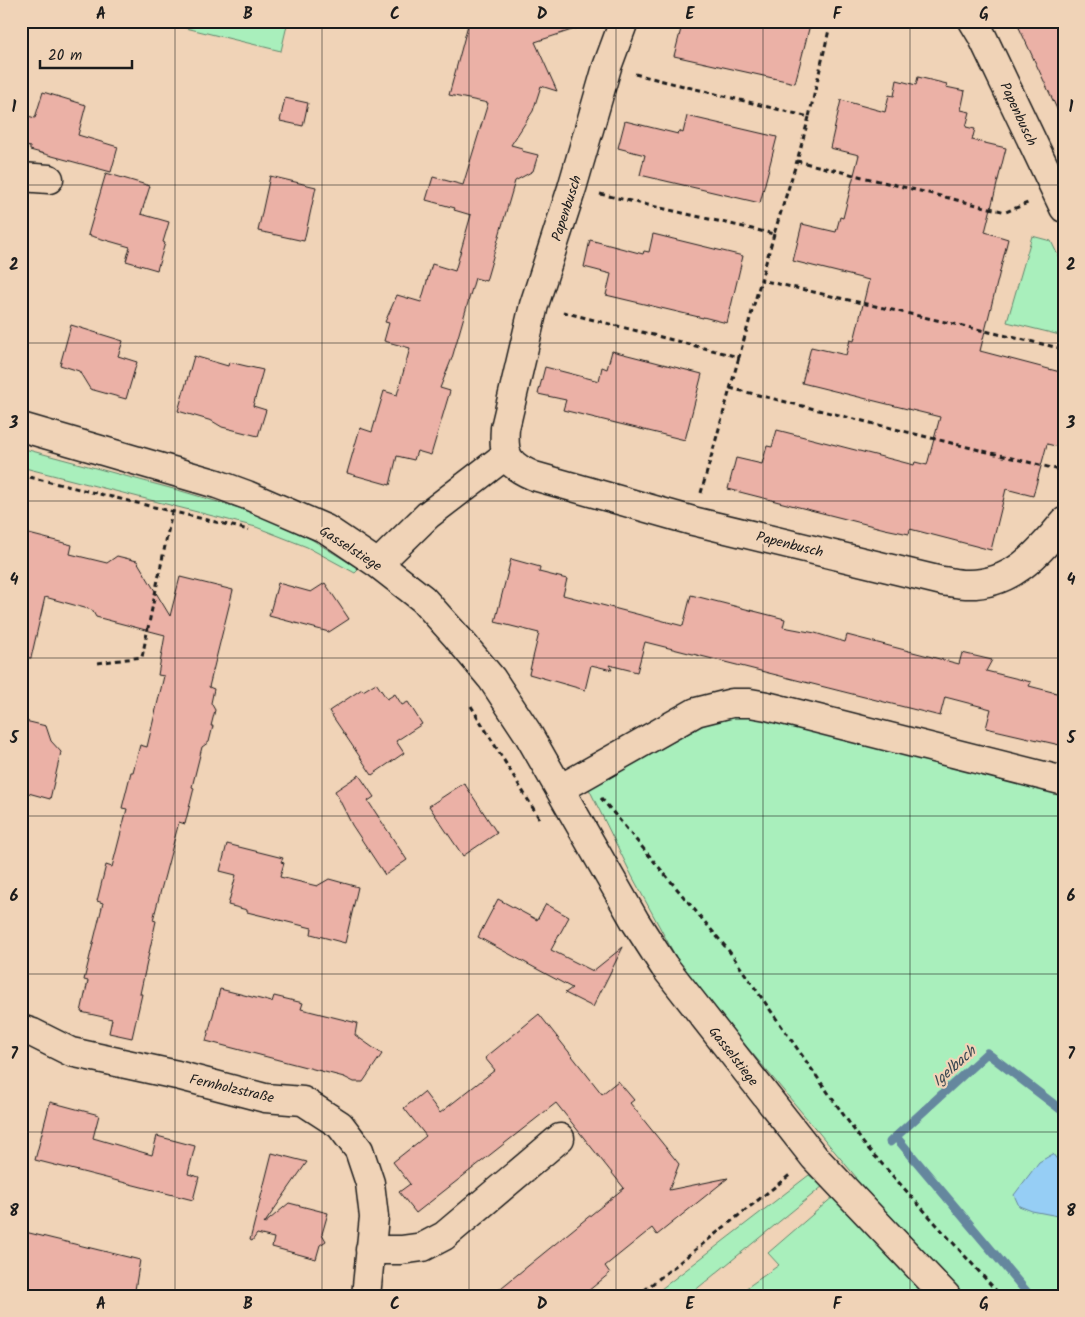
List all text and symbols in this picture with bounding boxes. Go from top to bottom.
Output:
text: A [96,2,106,27]
text: B [243,2,253,27]
text: C [390,2,400,27]
text: D [537,2,548,27]
text: E [686,2,696,27]
text: F [833,2,843,27]
text: G [979,2,989,27]
scale bar [40,38,132,70]
text: 20 m [48,44,82,68]
street label: Papenbusch [994,79,1043,150]
text: 1 [12,95,17,120]
text: 1 [1069,95,1074,120]
street label: Papenbusch [546,172,588,244]
text: 2 [9,253,19,278]
text: 2 [1066,253,1076,278]
text: 3 [9,411,19,436]
text: 3 [1066,411,1076,436]
street label: Gasselstiege [315,520,387,578]
street label: Papenbusch [754,526,826,564]
text: 4 [10,568,19,593]
text: 4 [1067,568,1076,593]
text: 5 [9,726,20,751]
text: 5 [1066,726,1077,751]
text: 6 [10,884,19,909]
text: 6 [1067,884,1076,909]
street label: Gasselstiege [703,1022,764,1092]
water label: Igelbach [927,1039,983,1093]
text: 7 [10,1042,18,1067]
text: 7 [1067,1042,1075,1067]
street label: Fernholzstraße [187,1069,277,1110]
text: 8 [9,1199,19,1224]
text: 8 [1066,1199,1076,1224]
text: A [96,1292,106,1317]
text: B [243,1292,253,1317]
text: C [390,1292,400,1317]
text: D [537,1292,548,1317]
text: E [686,1292,696,1317]
text: F [833,1292,843,1317]
text: G [979,1292,989,1317]

